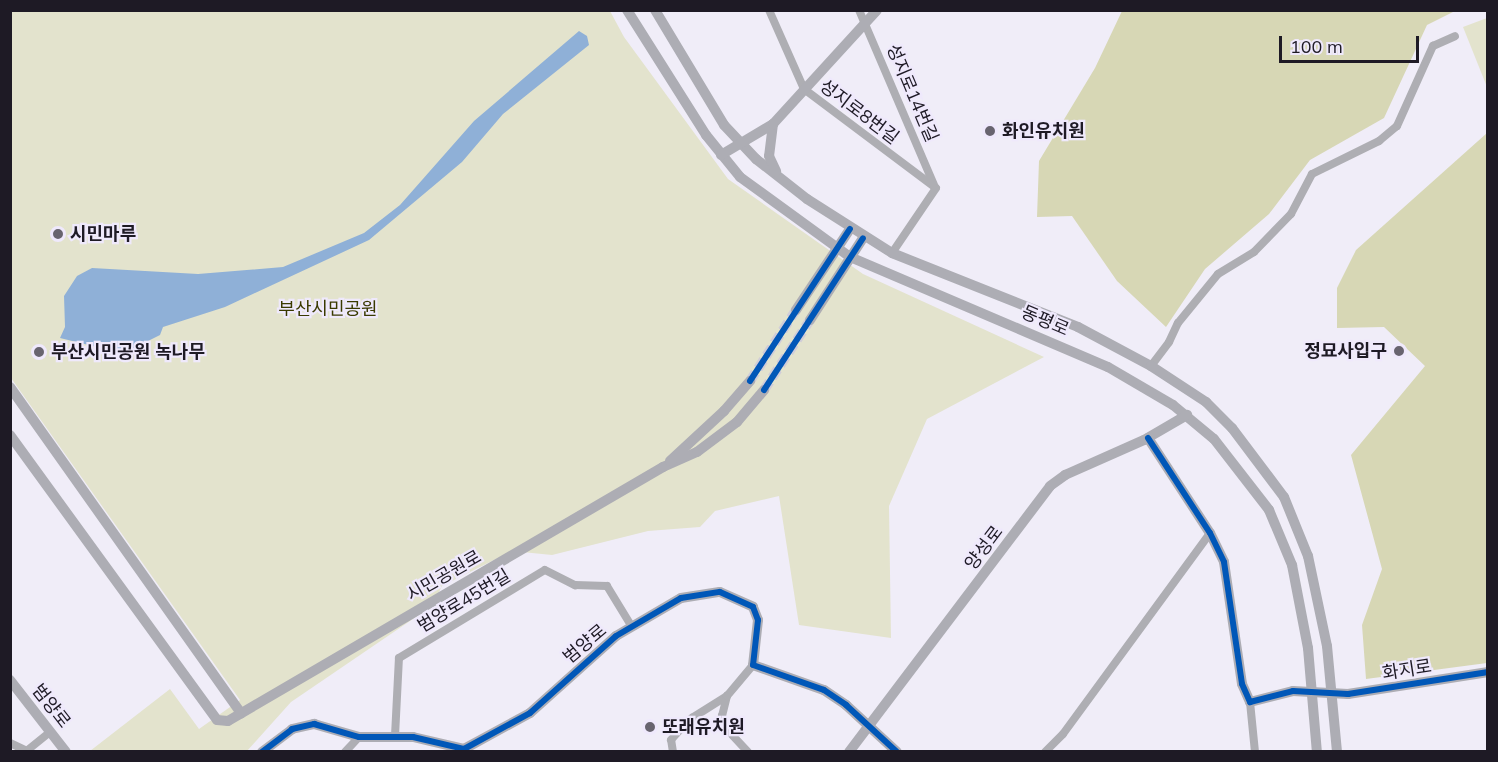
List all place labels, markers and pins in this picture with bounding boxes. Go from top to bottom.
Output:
place label: 화인유치원 [1002,120,1085,142]
marker: 화인유치원 [983,124,997,138]
place label: 시민마루 [70,223,136,245]
marker: 시민마루 [51,227,65,241]
place label: 정묘사입구 [1304,340,1387,362]
place label: 부산시민공원 녹나무 [51,341,205,363]
marker: 정묘사입구 [1392,344,1406,358]
marker: 부산시민공원 녹나무 [32,345,46,359]
place label: 또래유치원 [662,716,745,738]
marker: 또래유치원 [643,720,657,734]

